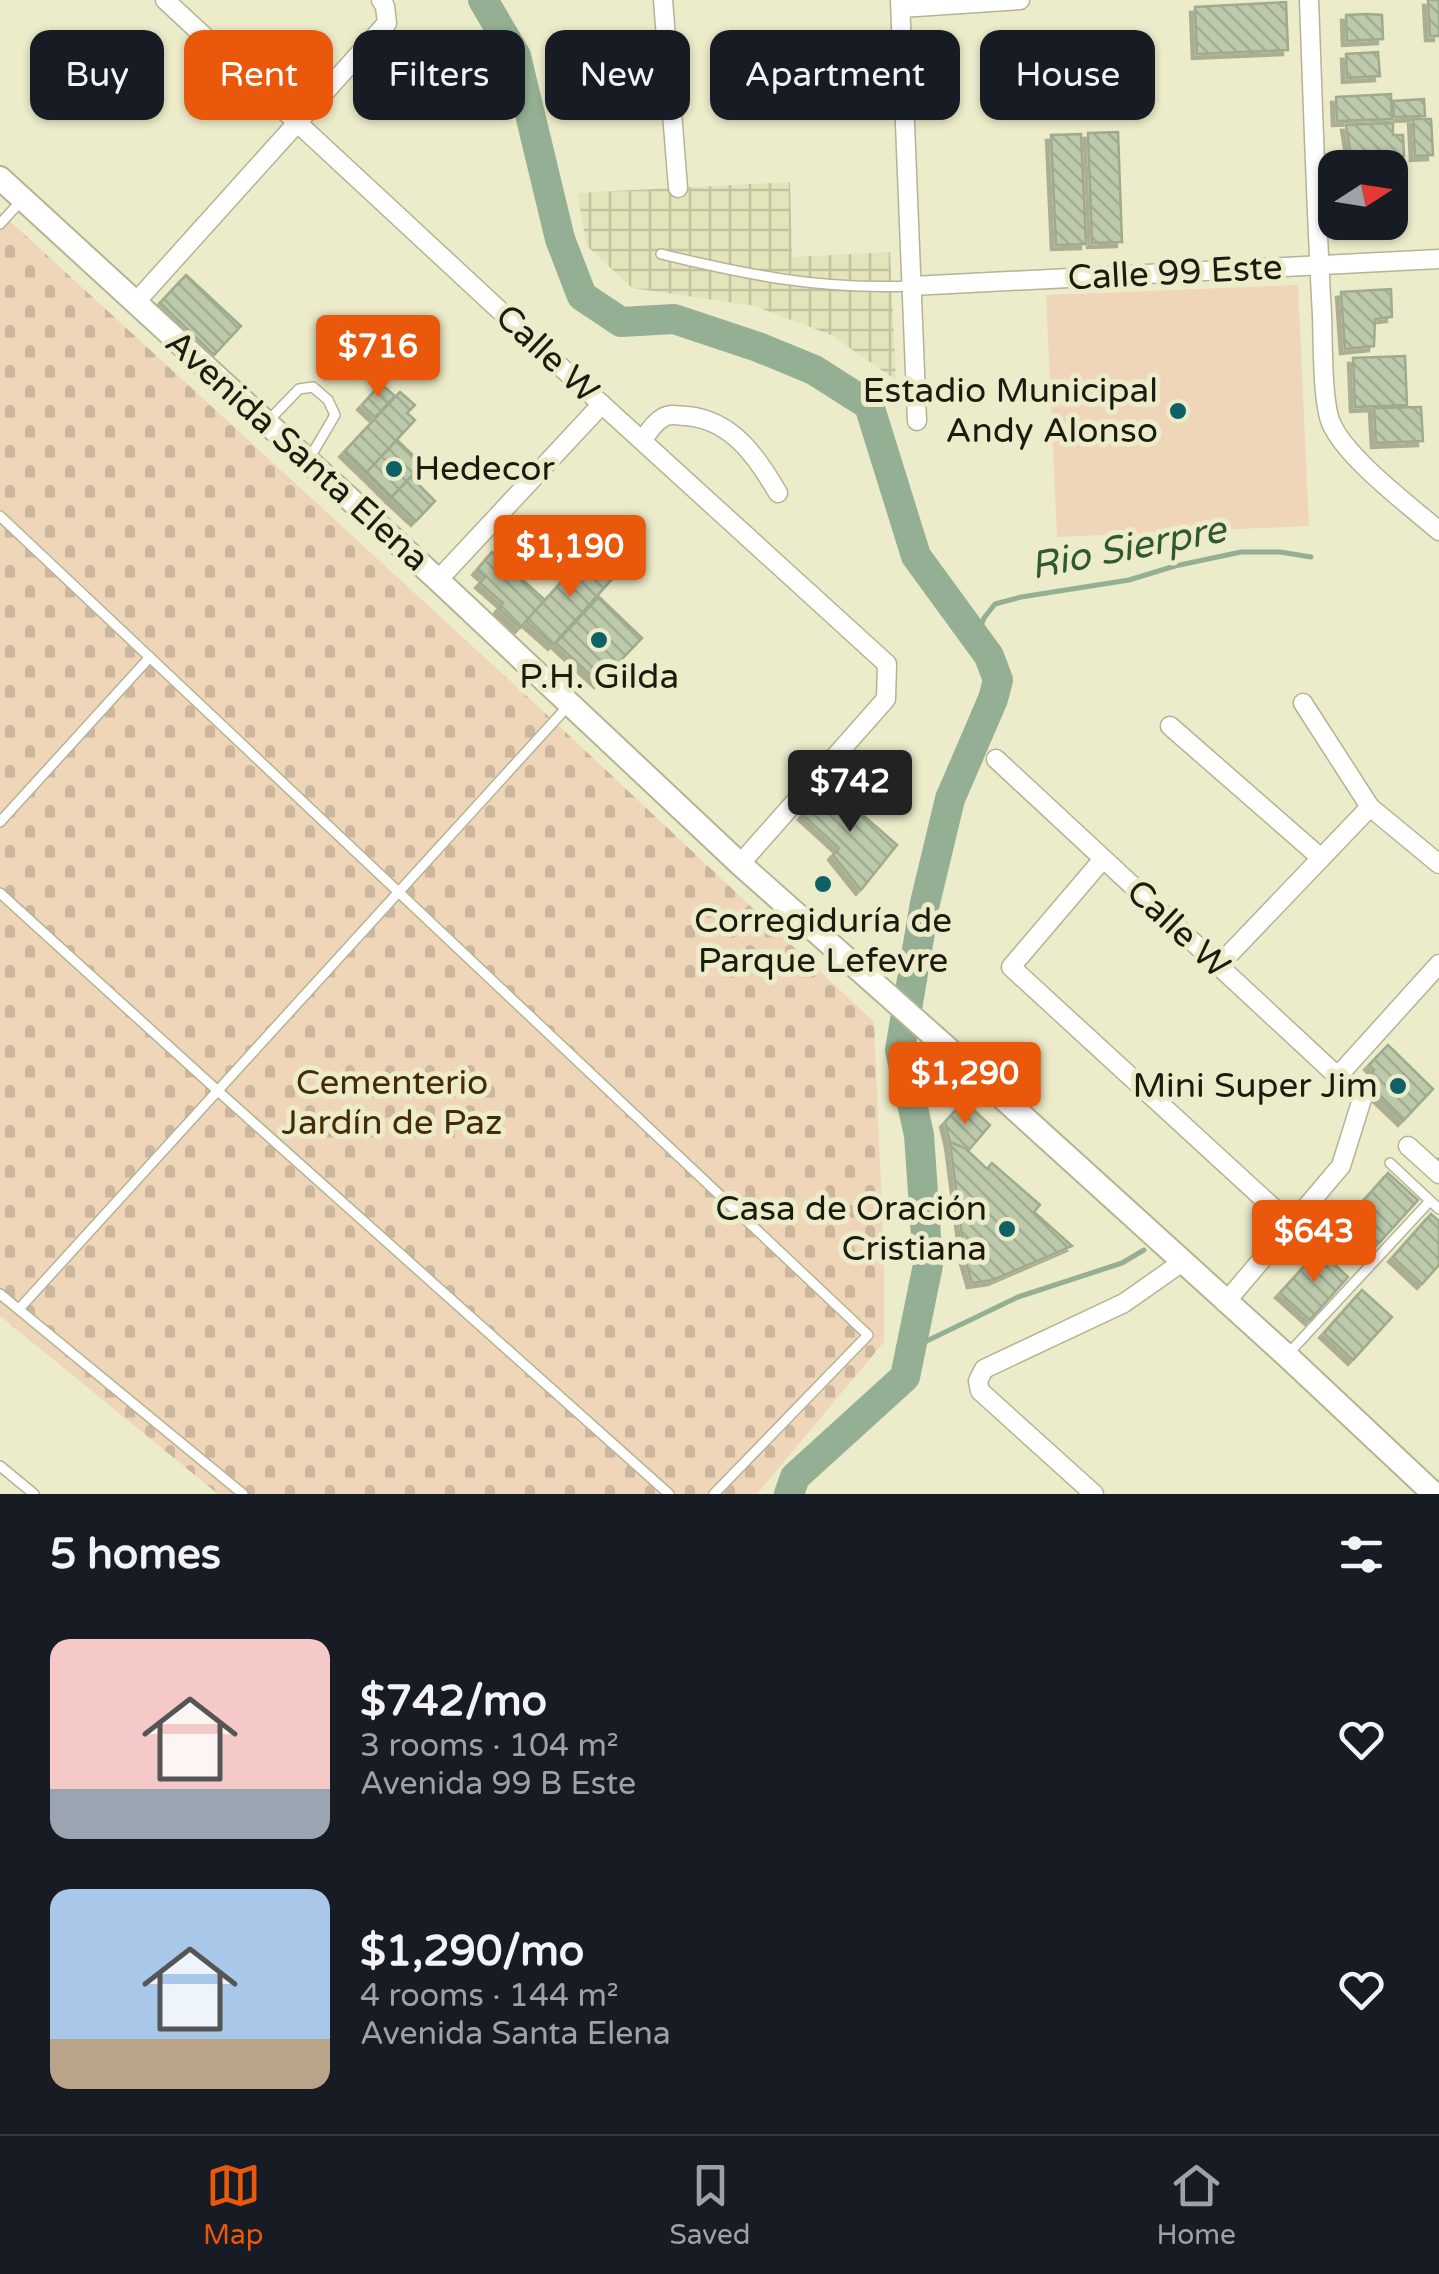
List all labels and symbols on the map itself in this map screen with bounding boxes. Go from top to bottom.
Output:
north arrow [1318,150,1408,240]
street label: Calle 99 Este [1066,246,1284,300]
street label: Calle W [487,296,607,412]
pin: $716 [319,315,437,400]
street label: Avenida Santa Elena [157,322,437,580]
place label: Estadio Municipal Andy Alonso [862,370,1158,452]
marker: Estadio Municipal Andy Alonso [1167,400,1189,422]
place label: Hedecor [414,448,555,490]
marker: Hedecor [383,458,405,480]
water label: Rio Sierpre [1027,506,1232,589]
pin: $1,190 [489,515,651,600]
marker: P.H. Gilda [588,629,610,651]
place label: P.H. Gilda [519,656,679,698]
pin: $742 [791,750,909,835]
street label: Calle W [1118,871,1238,987]
marker: Corregiduría de Parque Lefevre [812,873,834,895]
place label: Corregiduría de Parque Lefevre [694,900,952,982]
pin: $1,290 [884,1042,1046,1127]
park label: Cementerio Jardín de Paz [282,1062,502,1144]
place label: Mini Super Jim [1133,1065,1378,1107]
marker: Mini Super Jim [1387,1075,1409,1097]
place label: Casa de Oración Cristiana [715,1188,987,1270]
pin: $643 [1255,1200,1373,1285]
marker: Casa de Oración Cristiana [996,1218,1018,1240]

